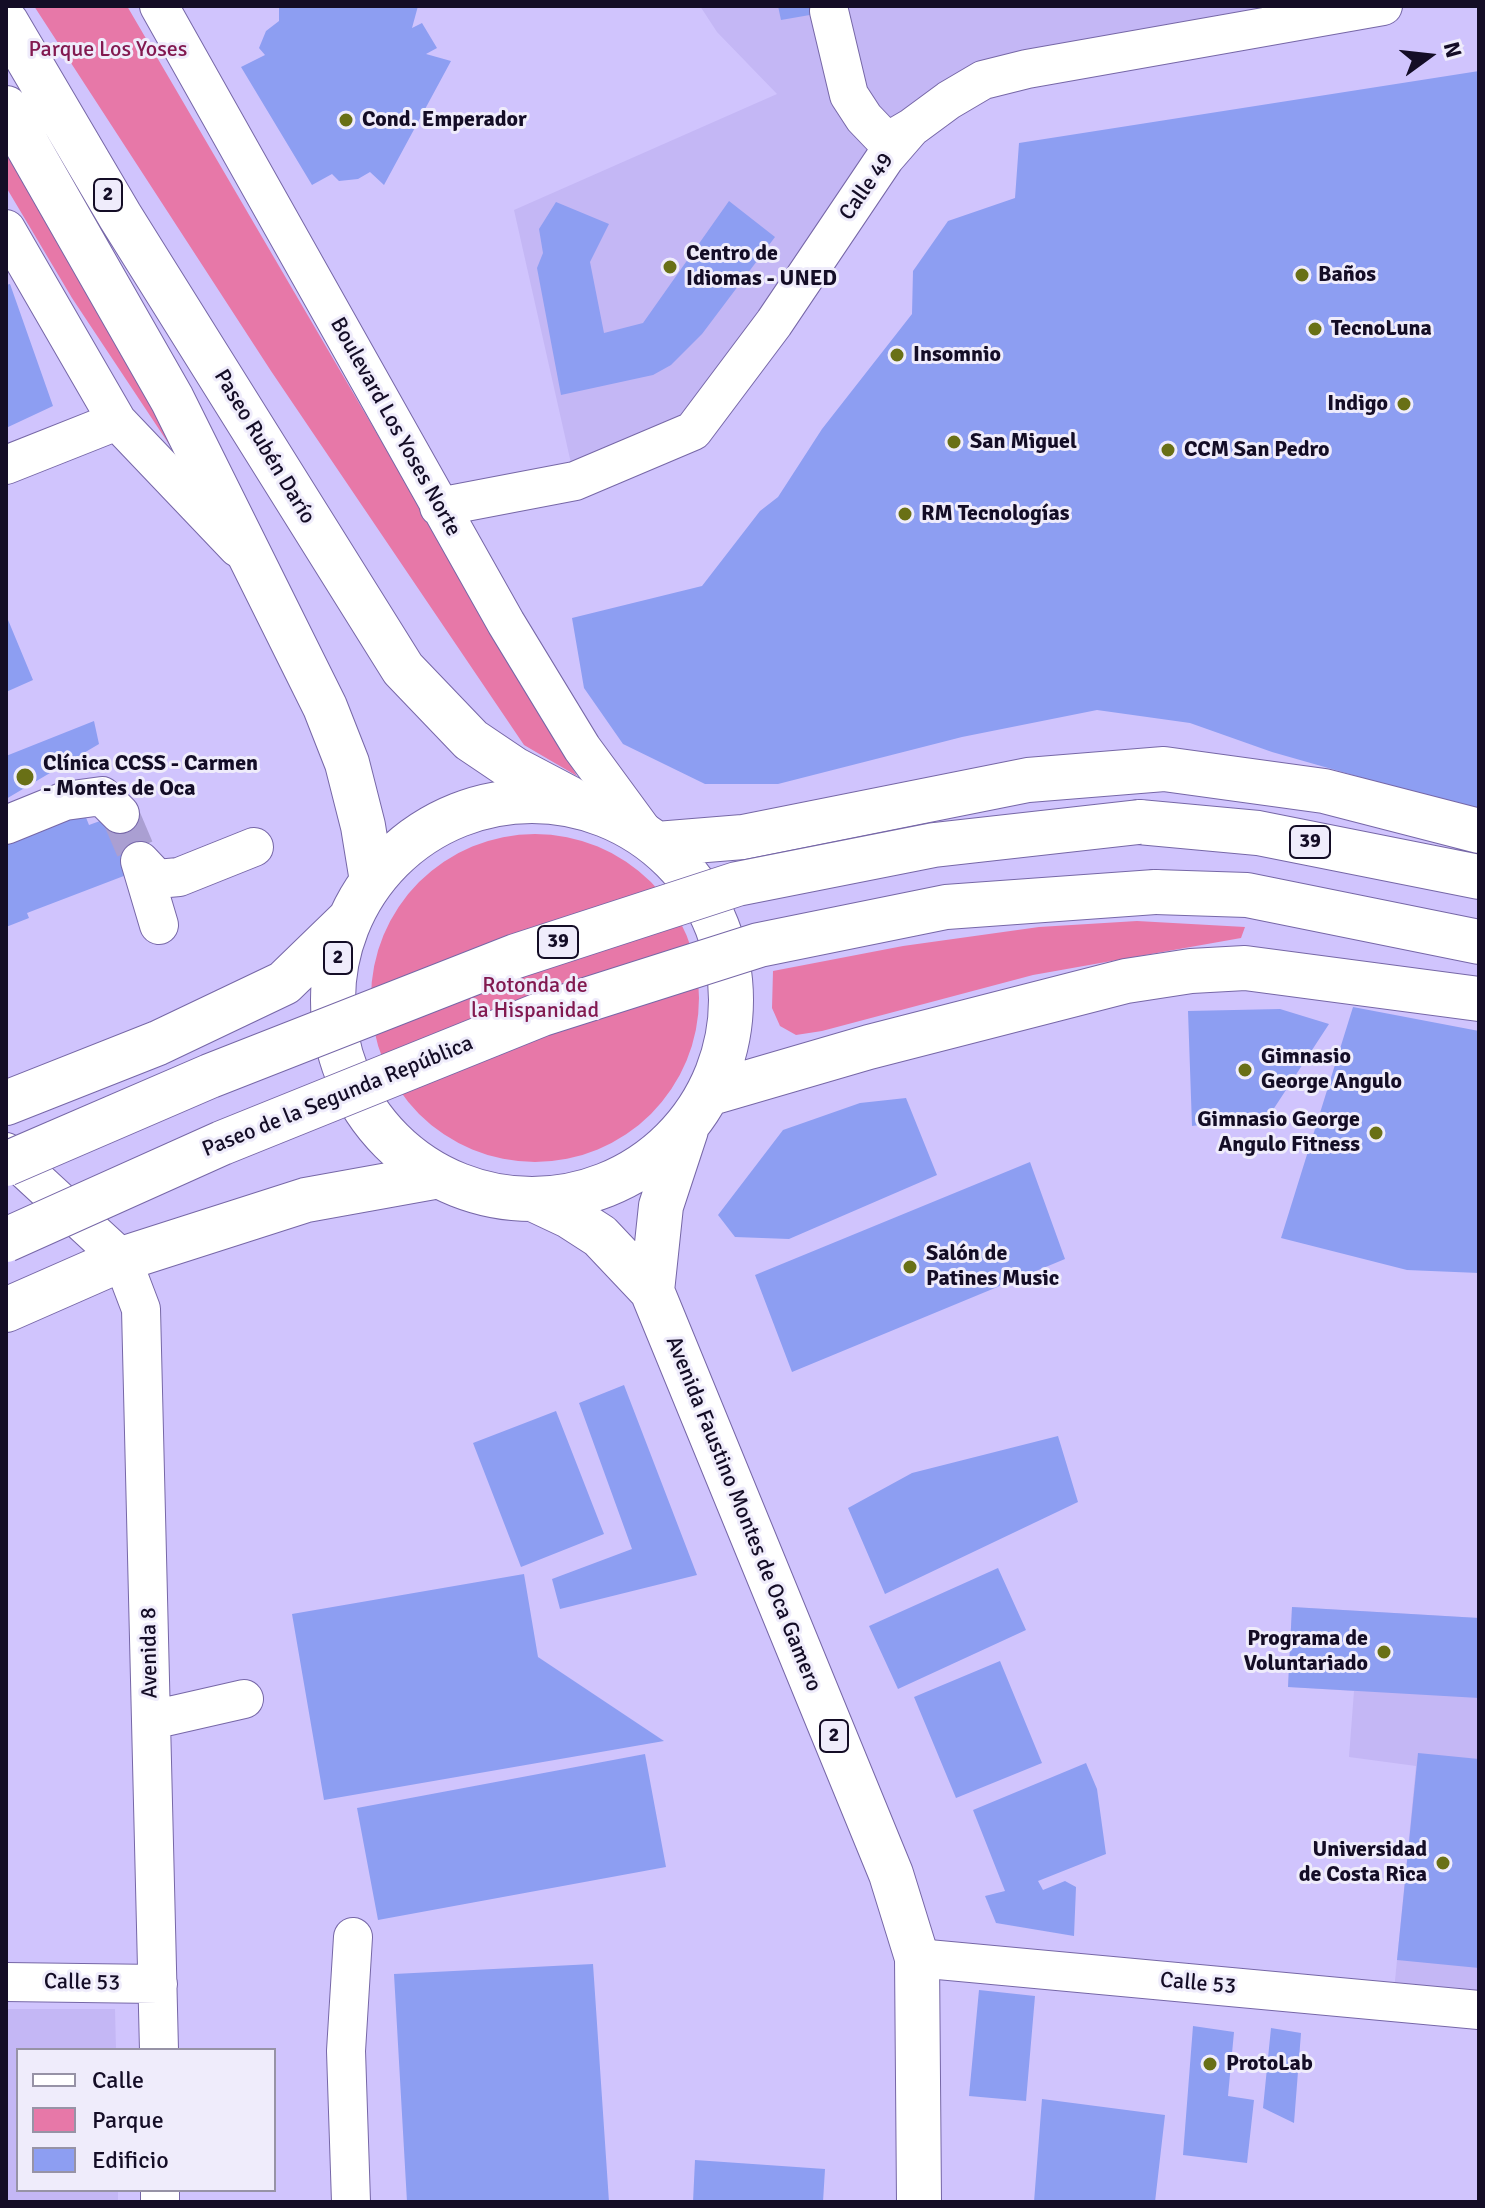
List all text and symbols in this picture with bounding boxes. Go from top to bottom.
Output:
north arrow [1389,16,1469,96]
park label: Parque Los Yoses [29,37,187,63]
text: N [1438,39,1468,61]
place label: Cond. Emperador [362,107,527,133]
marker: Cond. Emperador [337,111,355,129]
street label: Calle 49 [834,148,900,226]
road number: 2 [94,179,122,211]
place label: Centro de Idiomas - UNED [686,241,837,292]
marker: Centro de Idiomas - UNED [661,258,679,276]
place label: Baños [1318,262,1376,288]
marker: Baños [1293,266,1311,284]
street label: Boulevard Los Yoses Norte [324,313,466,541]
place label: TecnoLuna [1331,316,1432,342]
marker: TecnoLuna [1306,320,1324,338]
place label: Insomnio [913,342,1001,368]
marker: Insomnio [888,346,906,364]
street label: Paseo Rubén Darío [208,365,320,529]
place label: Indigo [1327,391,1388,417]
marker: Indigo [1395,395,1413,413]
place label: San Miguel [970,429,1077,455]
marker: San Miguel [945,433,963,451]
place label: CCM San Pedro [1184,437,1329,463]
marker: CCM San Pedro [1159,441,1177,459]
place label: RM Tecnologías [921,501,1069,527]
marker: RM Tecnologías [896,505,914,523]
place label: Clínica CCSS - Carmen - Montes de Oca [43,751,258,802]
marker: Clínica CCSS - Carmen - Montes de Oca [14,766,36,788]
road number: 39 [1290,826,1330,858]
road number: 39 [538,926,578,958]
road number: 2 [324,942,352,974]
park label: Rotonda de la Hispanidad [471,973,599,1024]
street label: Paseo de la Segunda República [199,1031,477,1163]
place label: Gimnasio George Angulo [1261,1044,1402,1096]
marker: Gimnasio George Angulo [1236,1061,1254,1079]
place label: Gimnasio George Angulo Fitness [1197,1107,1360,1158]
marker: Gimnasio George Angulo Fitness [1367,1124,1385,1142]
place label: Salón de Patines Music [926,1241,1059,1292]
marker: Salón de Patines Music [901,1258,919,1276]
street label: Avenida Faustino Montes de Oca Gamero [659,1333,827,1695]
street label: Avenida 8 [136,1607,164,1699]
place label: Programa de Voluntariado [1244,1626,1368,1678]
marker: Programa de Voluntariado [1375,1643,1393,1661]
road number: 2 [820,1720,848,1752]
place label: Universidad de Costa Rica [1299,1837,1427,1888]
marker: Universidad de Costa Rica [1434,1854,1452,1872]
street label: Calle 53 [1159,1968,1237,2000]
street label: Calle 53 [44,1969,120,1997]
legend [16,2048,276,2192]
place label: ProtoLab [1226,2051,1313,2077]
marker: ProtoLab [1201,2055,1219,2073]
text: Calle [92,2065,144,2095]
text: Parque [92,2105,164,2135]
text: Edificio [92,2145,169,2175]

